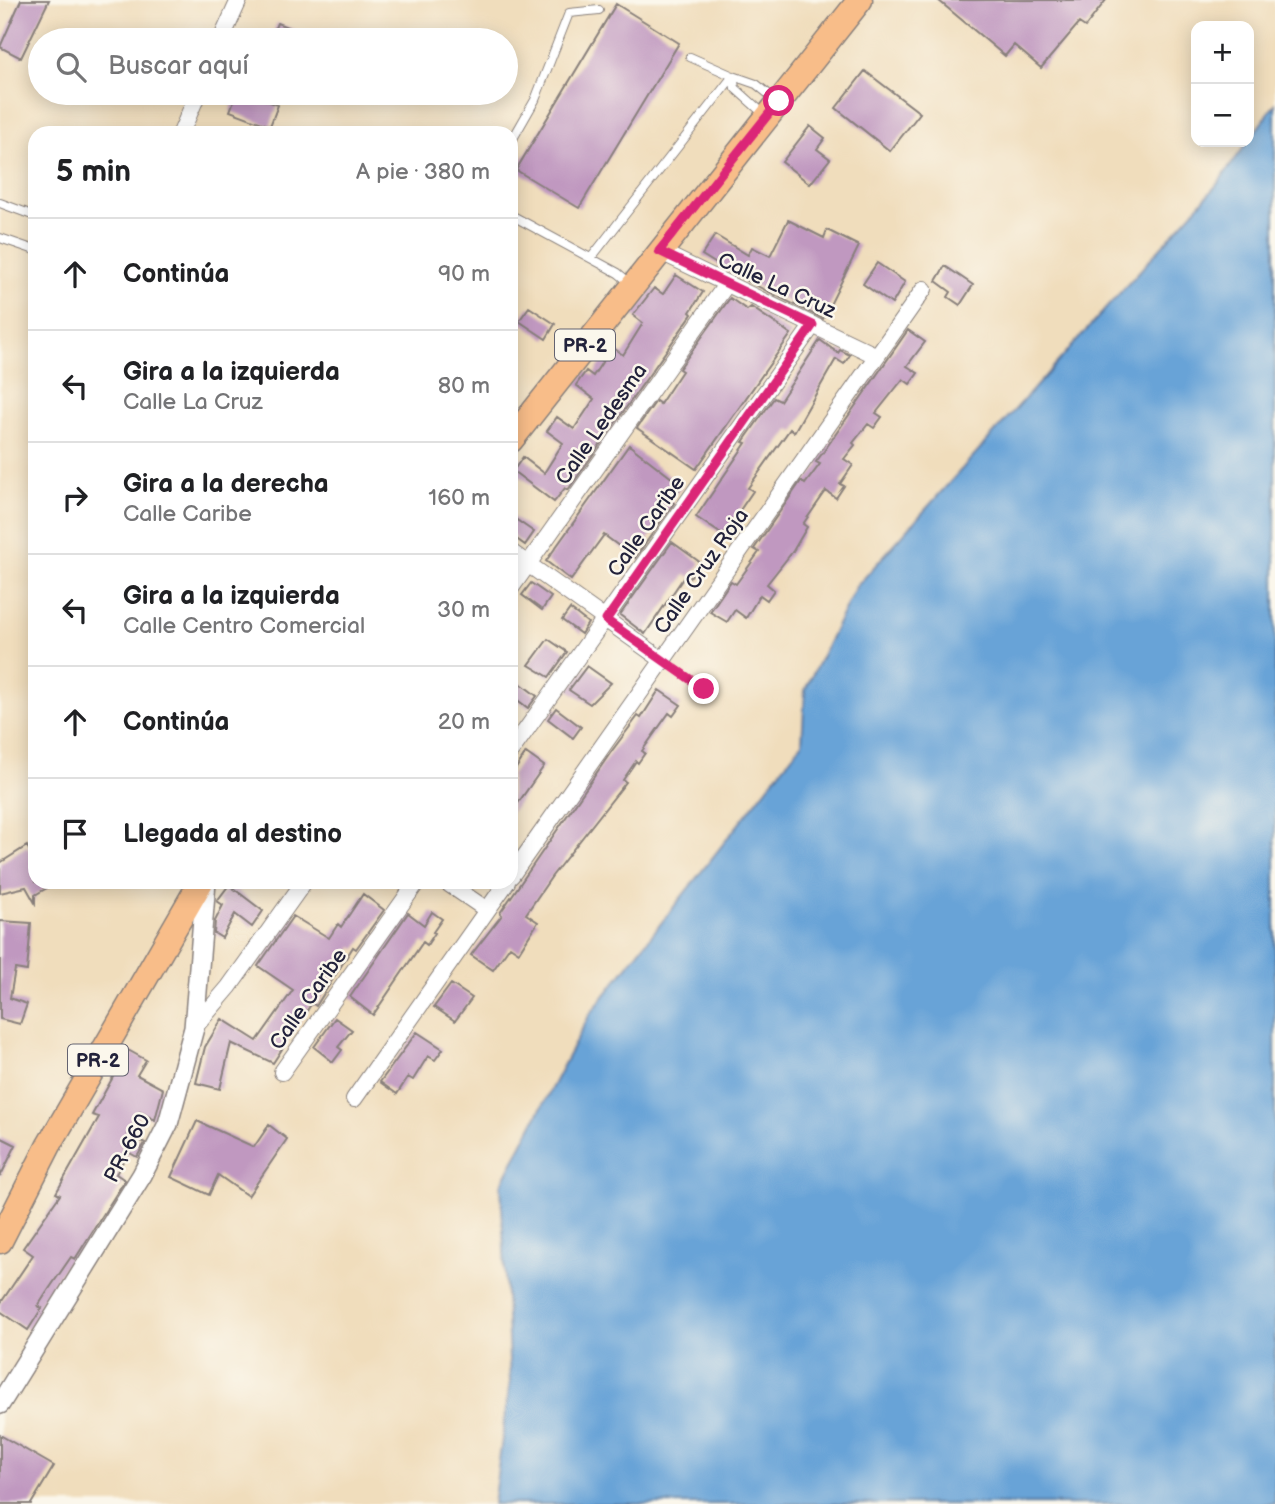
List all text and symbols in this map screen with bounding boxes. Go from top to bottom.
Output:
map controls [1191,21,1254,147]
button: + [1191,21,1254,84]
search box [28,28,518,105]
icon: search [52,48,90,86]
text: Buscar aquí [108,51,249,82]
button: − [1191,84,1254,147]
route start [763,85,794,116]
text: 5 min [56,154,131,190]
text: A pie · 380 m [356,158,490,186]
street label: Calle La Cruz [714,247,841,324]
icon: ahead [56,255,94,293]
text: Continúa [123,259,230,290]
text: 90 m [438,260,490,288]
road number: PR-2 [555,330,615,360]
text: Gira a la izquierda [123,357,340,388]
street label: Calle Ledesma [550,359,652,490]
icon: left [56,367,94,405]
text: 80 m [438,372,490,400]
text: Calle La Cruz [123,388,263,416]
text: Gira a la derecha [123,469,329,500]
street label: Calle Caribe [602,471,690,582]
icon: right [56,479,94,517]
text: 160 m [428,484,490,512]
text: Calle Caribe [123,500,252,528]
street label: Calle Cruz Roja [649,504,754,639]
text: Gira a la izquierda [123,581,340,612]
icon: left [56,591,94,629]
text: 30 m [437,596,490,624]
text: Calle Centro Comercial [123,612,365,640]
route end [688,673,719,704]
icon: ahead [56,703,94,741]
text: Continúa [123,707,230,738]
text: 20 m [438,708,490,736]
icon: arrive [56,815,94,853]
text: Llegada al destino [123,819,342,850]
street label: Calle Caribe [264,944,352,1055]
road number: PR-2 [68,1044,128,1076]
street label: PR-660 [99,1110,156,1187]

